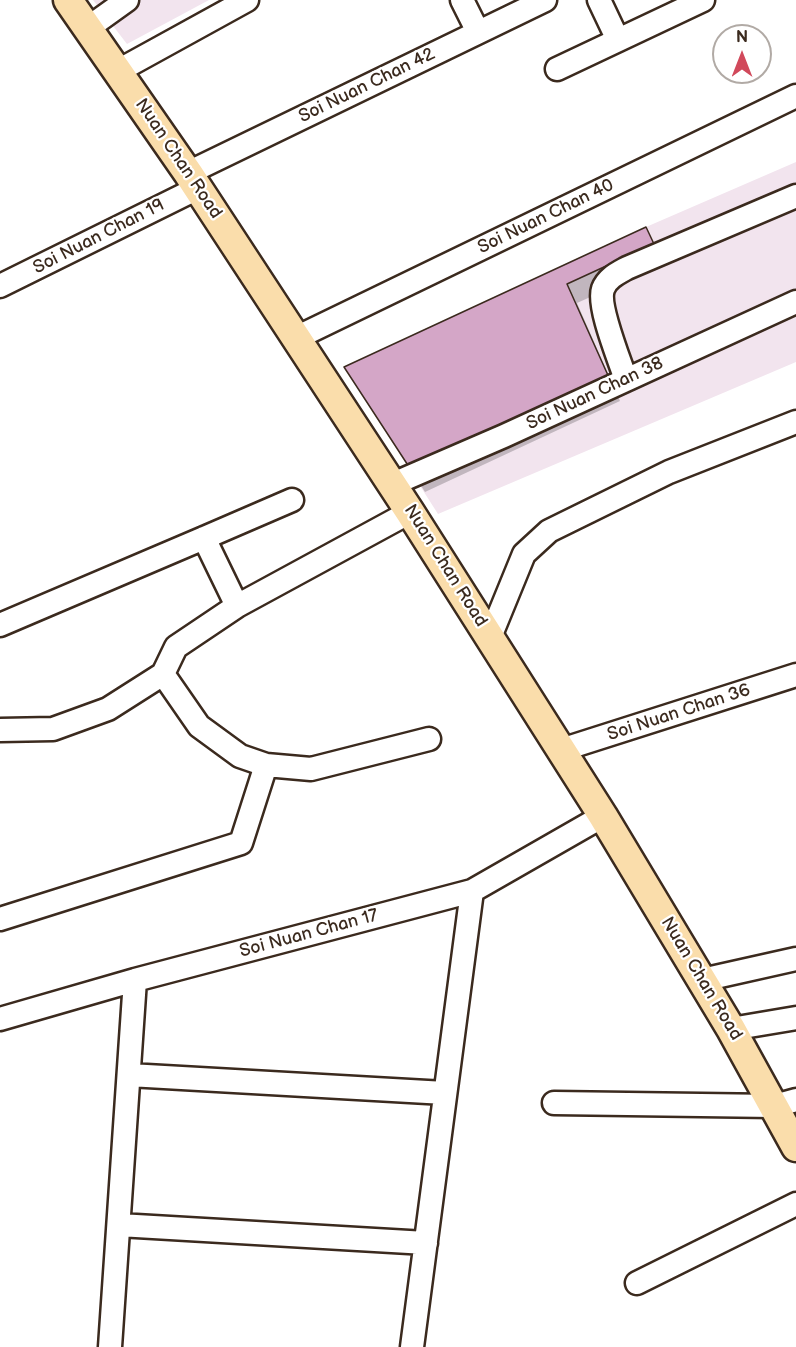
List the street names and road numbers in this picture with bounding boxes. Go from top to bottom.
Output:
street label: Soi Nuan Chan 42 [296,44,438,128]
street label: Nuan Chan Road [130,95,226,223]
street label: Soi Nuan Chan 40 [475,175,617,259]
street label: Soi Nuan Chan 19 [30,195,168,279]
street label: Soi Nuan Chan 38 [523,353,667,435]
street label: Nuan Chan Road [399,501,491,631]
street label: Soi Nuan Chan 36 [605,680,753,746]
street label: Soi Nuan Chan 17 [237,905,381,963]
street label: Nuan Chan Road [656,913,746,1045]

